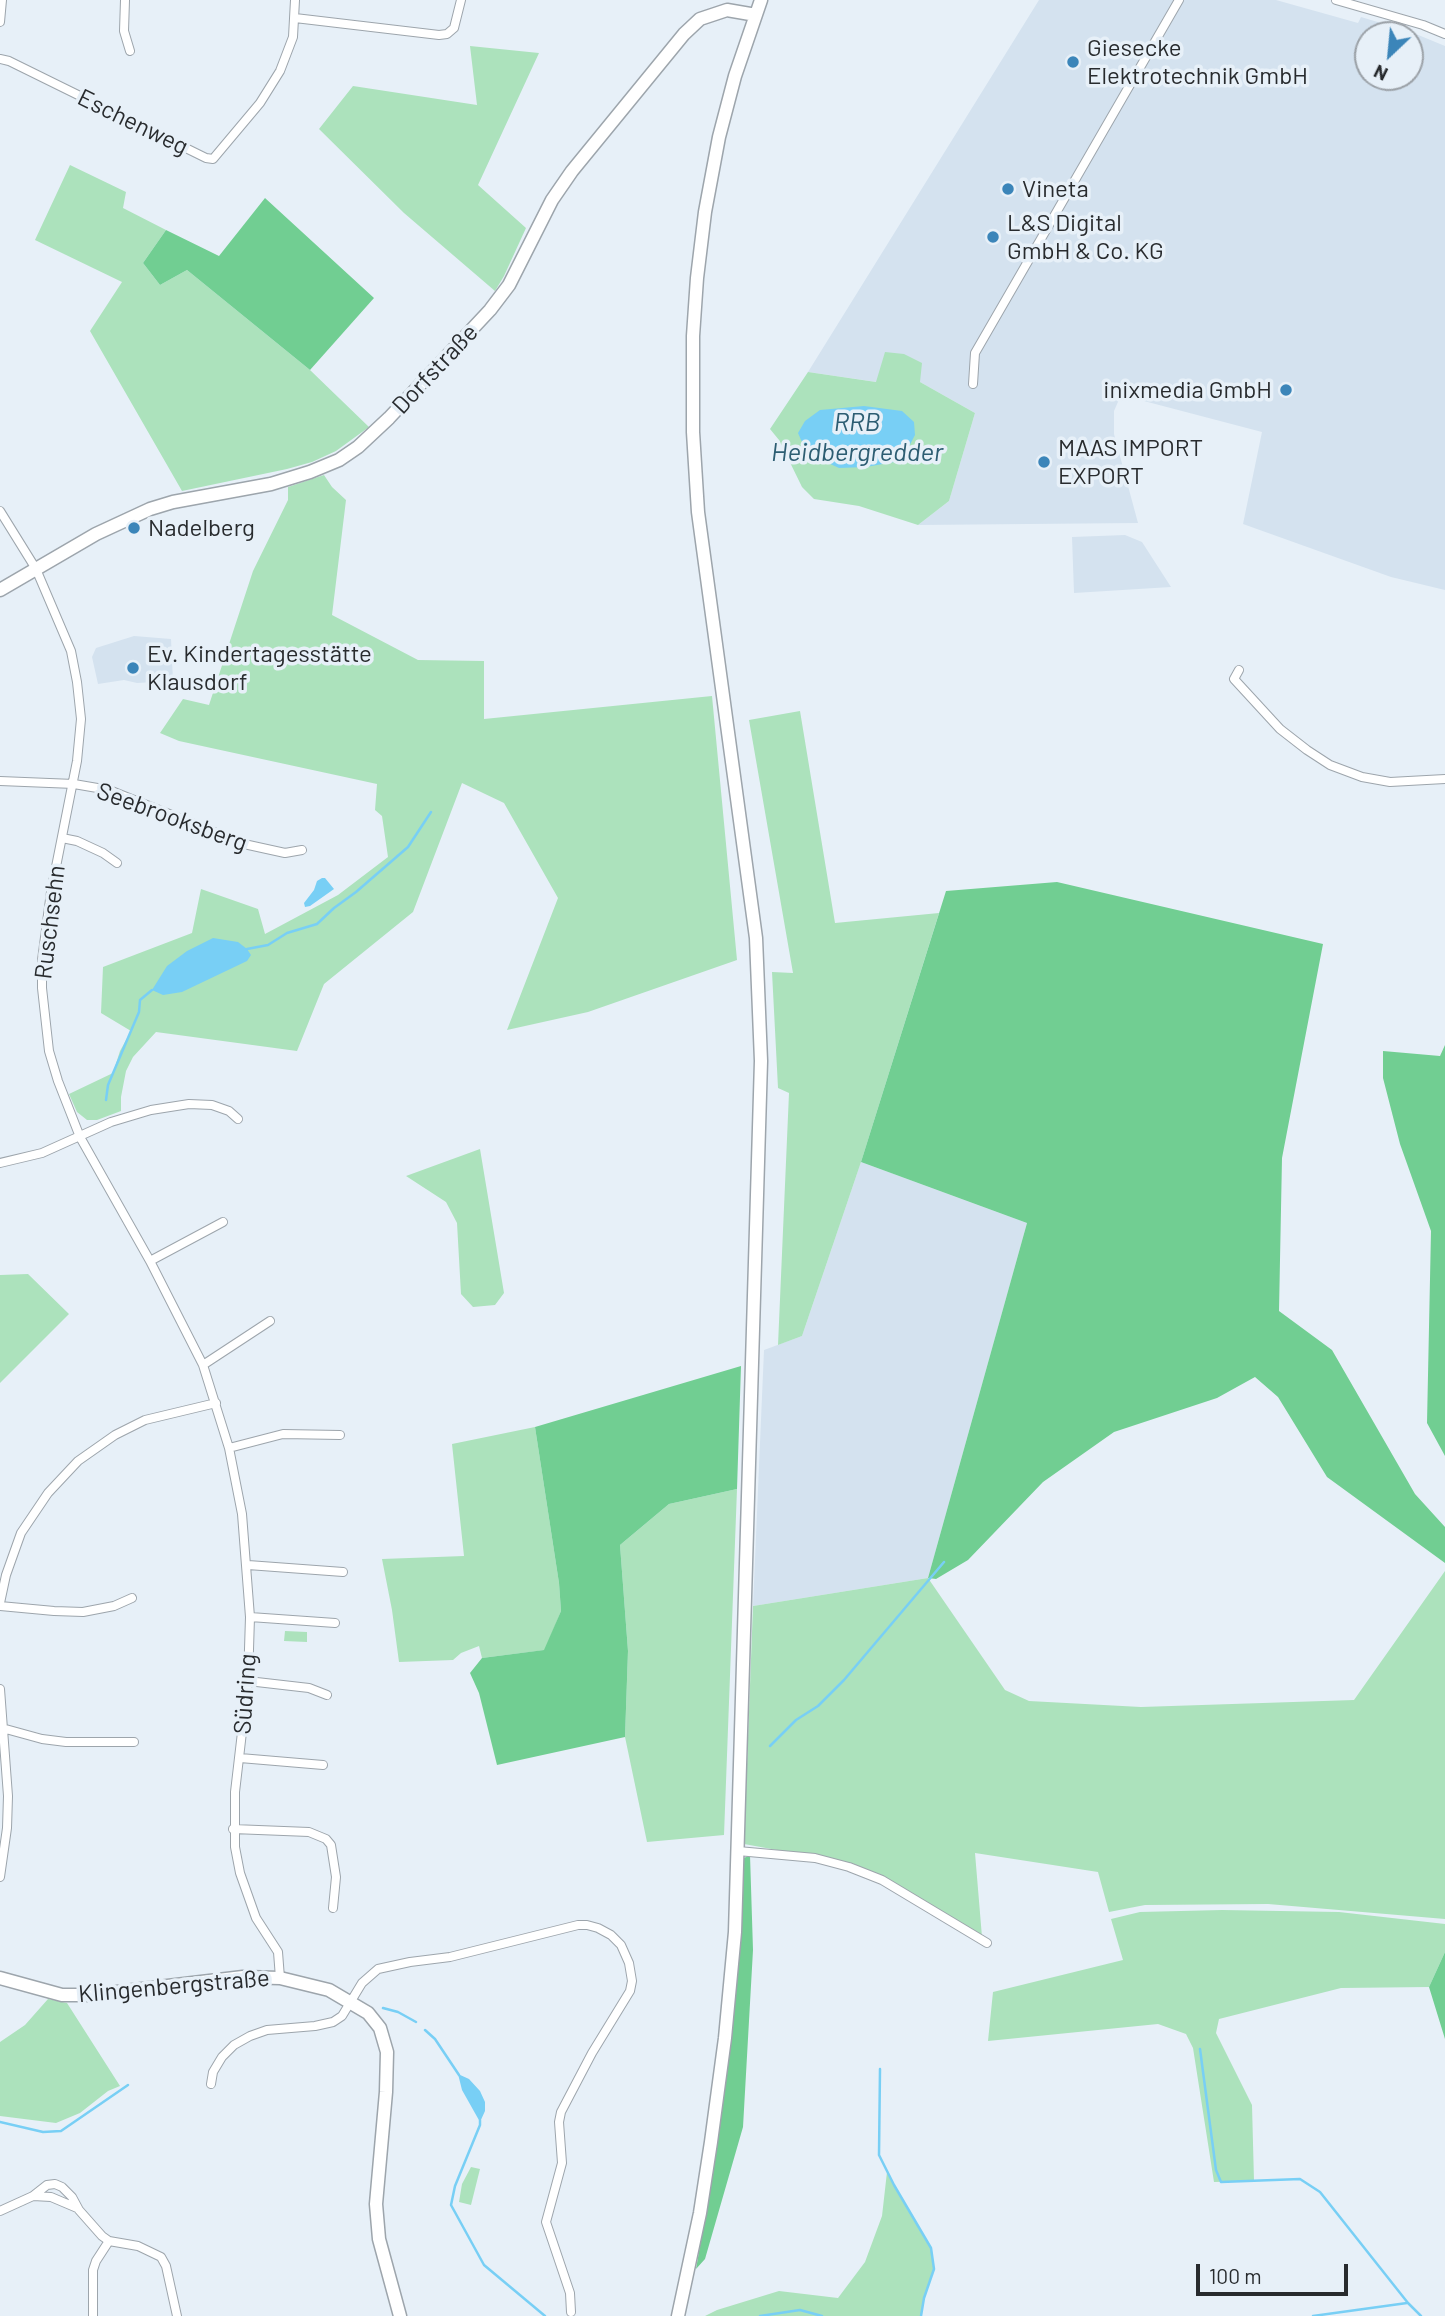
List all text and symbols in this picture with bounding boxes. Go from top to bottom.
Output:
north arrow [1354,21,1424,91]
place label: Giesecke Elektrotechnik GmbH [1087,34,1308,90]
marker: Giesecke Elektrotechnik GmbH [1065,54,1081,70]
text: N [1370,60,1391,87]
street label: Eschenweg [73,83,193,161]
place label: Vineta [1022,175,1089,203]
marker: Vineta [1000,181,1016,197]
place label: L&S Digital GmbH & Co. KG [1007,209,1164,265]
marker: L&S Digital GmbH & Co. KG [985,229,1001,245]
street label: Dorfstraße [386,318,484,420]
place label: inixmedia GmbH [1103,376,1272,404]
marker: inixmedia GmbH [1278,382,1294,398]
water label: RRB Heidbergredder [771,406,943,467]
place label: MAAS IMPORT EXPORT [1058,434,1203,490]
marker: MAAS IMPORT EXPORT [1036,454,1052,470]
place label: Nadelberg [148,514,255,542]
marker: Nadelberg [126,520,142,536]
place label: Ev. Kindertagesstätte Klausdorf [147,640,372,696]
marker: Ev. Kindertagesstätte Klausdorf [125,660,141,676]
street label: Seebrooksberg [93,776,251,858]
street label: Ruschsehn [29,863,71,981]
street label: Südring [228,1653,262,1735]
street label: Klingenbergstraße [77,1963,271,2009]
scale bar [1200,2250,1352,2294]
text: 100 m [1209,2263,1262,2288]

